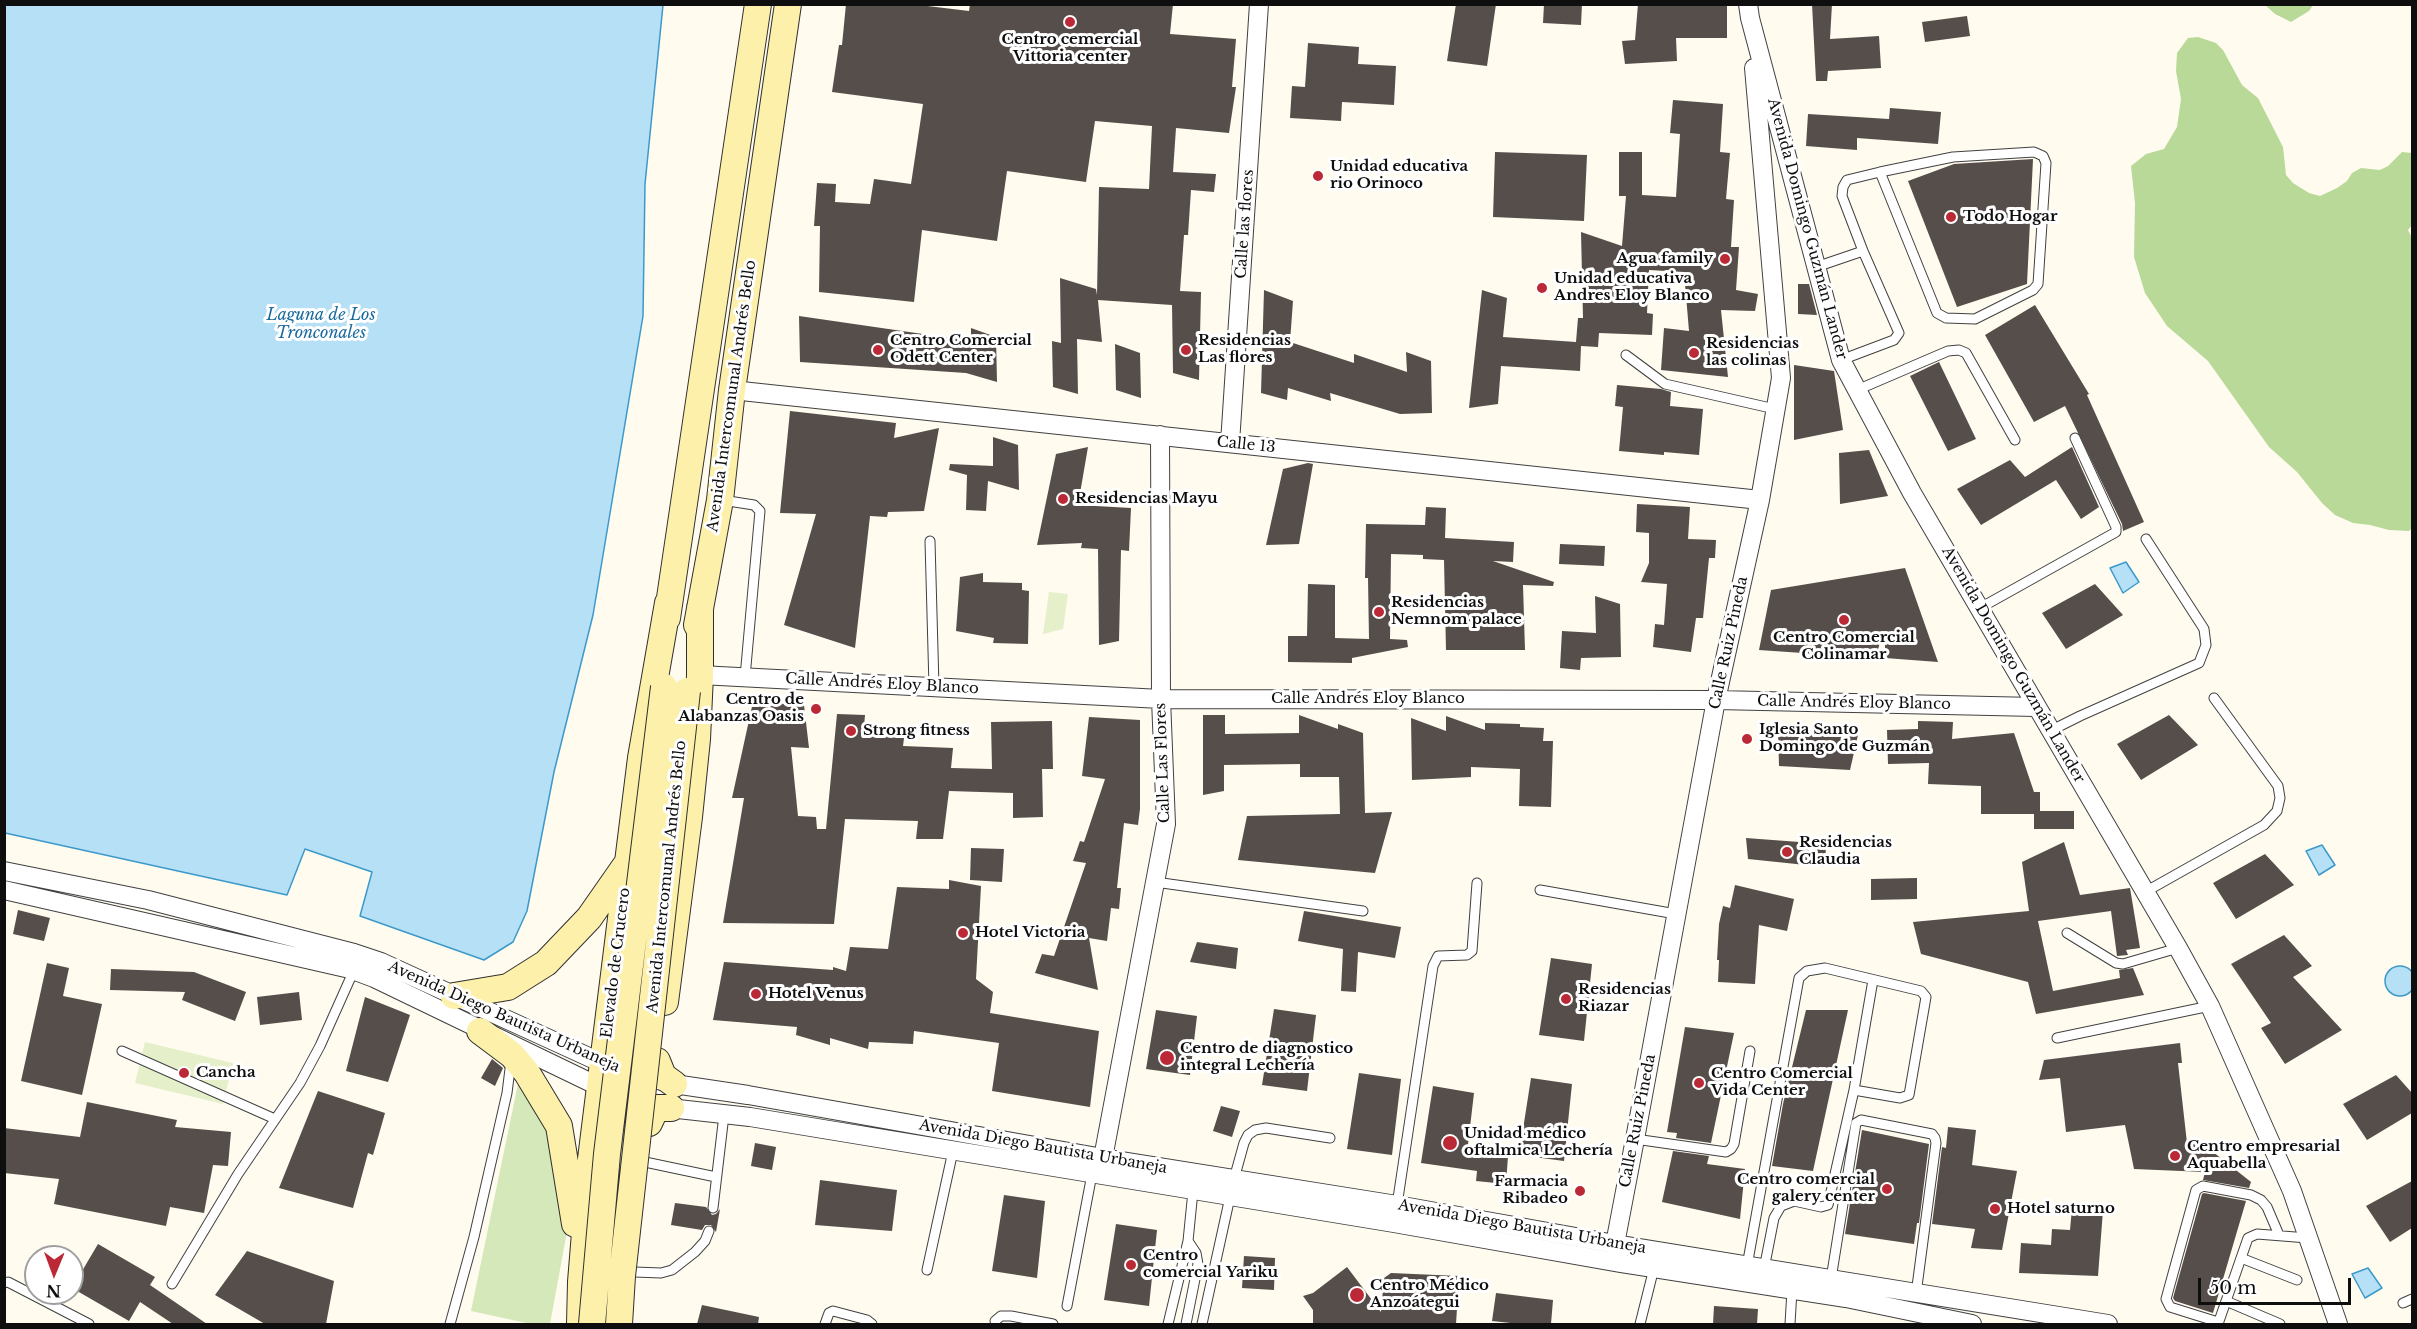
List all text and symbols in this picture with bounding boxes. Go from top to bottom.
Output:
marker: Centro cemercial Vittoria center [1063,15,1077,29]
place label: Centro cemercial Vittoria center [1002,31,1138,66]
street label: Avenida Domingo Guzmán Lander [1763,96,1851,362]
place label: Unidad educativa rio Orinoco [1330,158,1468,193]
street label: Calle las flores [1232,169,1258,279]
marker: Unidad educativa rio Orinoco [1311,169,1325,183]
place label: Todo Hogar [1963,208,2057,226]
marker: Todo Hogar [1944,210,1958,224]
place label: Agua family [1616,250,1713,268]
marker: Agua family [1718,252,1732,266]
street label: Avenida Intercomunal Andrés Bello [704,259,760,533]
place label: Unidad educativa Andres Eloy Blanco [1554,270,1710,305]
marker: Unidad educativa Andres Eloy Blanco [1535,281,1549,295]
water label: Laguna de Los Tronconales [266,305,376,343]
place label: Centro Comercial Odett Center [890,332,1032,367]
place label: Residencias Las flores [1198,332,1291,367]
place label: Residencias las colinas [1706,335,1799,370]
marker: Centro Comercial Odett Center [871,343,885,357]
marker: Residencias Las flores [1179,343,1193,357]
marker: Residencias las colinas [1687,346,1701,360]
street label: Calle 13 [1216,433,1276,457]
place label: Residencias Mayu [1075,490,1218,508]
marker: Residencias Mayu [1056,492,1070,506]
street label: Avenida Domingo Guzmán Lander [1938,544,2088,786]
street label: Calle Ruiz Pineda [1706,575,1752,711]
place label: Residencias Nemnom palace [1391,594,1522,629]
marker: Residencias Nemnom palace [1372,605,1386,619]
marker: Centro Comercial Colinamar [1837,613,1851,627]
place label: Centro Comercial Colinamar [1773,629,1915,664]
street label: Calle Andrés Eloy Blanco [785,670,979,698]
street label: Calle Andrés Eloy Blanco [1271,690,1465,708]
place label: Centro de Alabanzas Oasis [678,691,804,726]
street label: Calle Andrés Eloy Blanco [1757,692,1951,714]
marker: Centro de Alabanzas Oasis [809,702,823,716]
street label: Calle Las Flores [1152,702,1174,824]
place label: Iglesia Santo Domingo de Guzmán [1759,721,1930,756]
place label: Strong fitness [863,722,970,740]
marker: Strong fitness [844,724,858,738]
marker: Iglesia Santo Domingo de Guzmán [1740,732,1754,746]
street label: Avenida Intercomunal Andrés Bello [644,740,690,1014]
place label: Residencias Claudia [1799,834,1892,869]
marker: Residencias Claudia [1780,845,1794,859]
street label: Elevado de Crucero [598,887,634,1039]
place label: Hotel Victoria [975,924,1085,942]
marker: Hotel Victoria [956,926,970,940]
street label: Avenida Diego Bautista Urbaneja [385,958,623,1076]
place label: Residencias Riazar [1578,981,1671,1016]
place label: Hotel Venus [768,985,864,1003]
marker: Hotel Venus [749,987,763,1001]
marker: Residencias Riazar [1559,992,1573,1006]
place label: Centro de diagnostico integral Lechería [1180,1040,1353,1075]
marker: Centro de diagnostico integral Lechería [1158,1049,1176,1067]
street label: Calle Ruiz Pineda [1616,1053,1660,1189]
place label: Cancha [196,1064,256,1082]
place label: Centro Comercial Vida Center [1711,1065,1853,1100]
marker: Cancha [177,1066,191,1080]
marker: Centro Comercial Vida Center [1692,1076,1706,1090]
street label: Avenida Diego Bautista Urbaneja [918,1116,1168,1178]
place label: Unidad médico oftalmica Lechería [1464,1125,1613,1160]
marker: Unidad médico oftalmica Lechería [1441,1134,1459,1152]
place label: Centro empresarial Aquabella [2187,1138,2340,1173]
marker: Centro empresarial Aquabella [2168,1149,2182,1163]
place label: Centro comercial galery center [1737,1171,1875,1206]
place label: Farmacia Ribadeo [1494,1173,1568,1208]
marker: Centro comercial galery center [1880,1182,1894,1196]
marker: Farmacia Ribadeo [1573,1184,1587,1198]
street label: Avenida Diego Bautista Urbaneja [1397,1196,1647,1258]
place label: Hotel saturno [2007,1200,2115,1218]
marker: Hotel saturno [1988,1202,2002,1216]
north arrow [24,1245,84,1305]
place label: Centro comercial Yariku [1143,1247,1278,1282]
marker: Centro comercial Yariku [1124,1258,1138,1272]
scale bar [2201,1266,2354,1304]
place label: Centro Médico Anzoátegui [1370,1277,1489,1312]
text: 50 m [2209,1277,2257,1299]
text: N [46,1281,61,1301]
marker: Centro Médico Anzoátegui [1348,1286,1366,1304]

